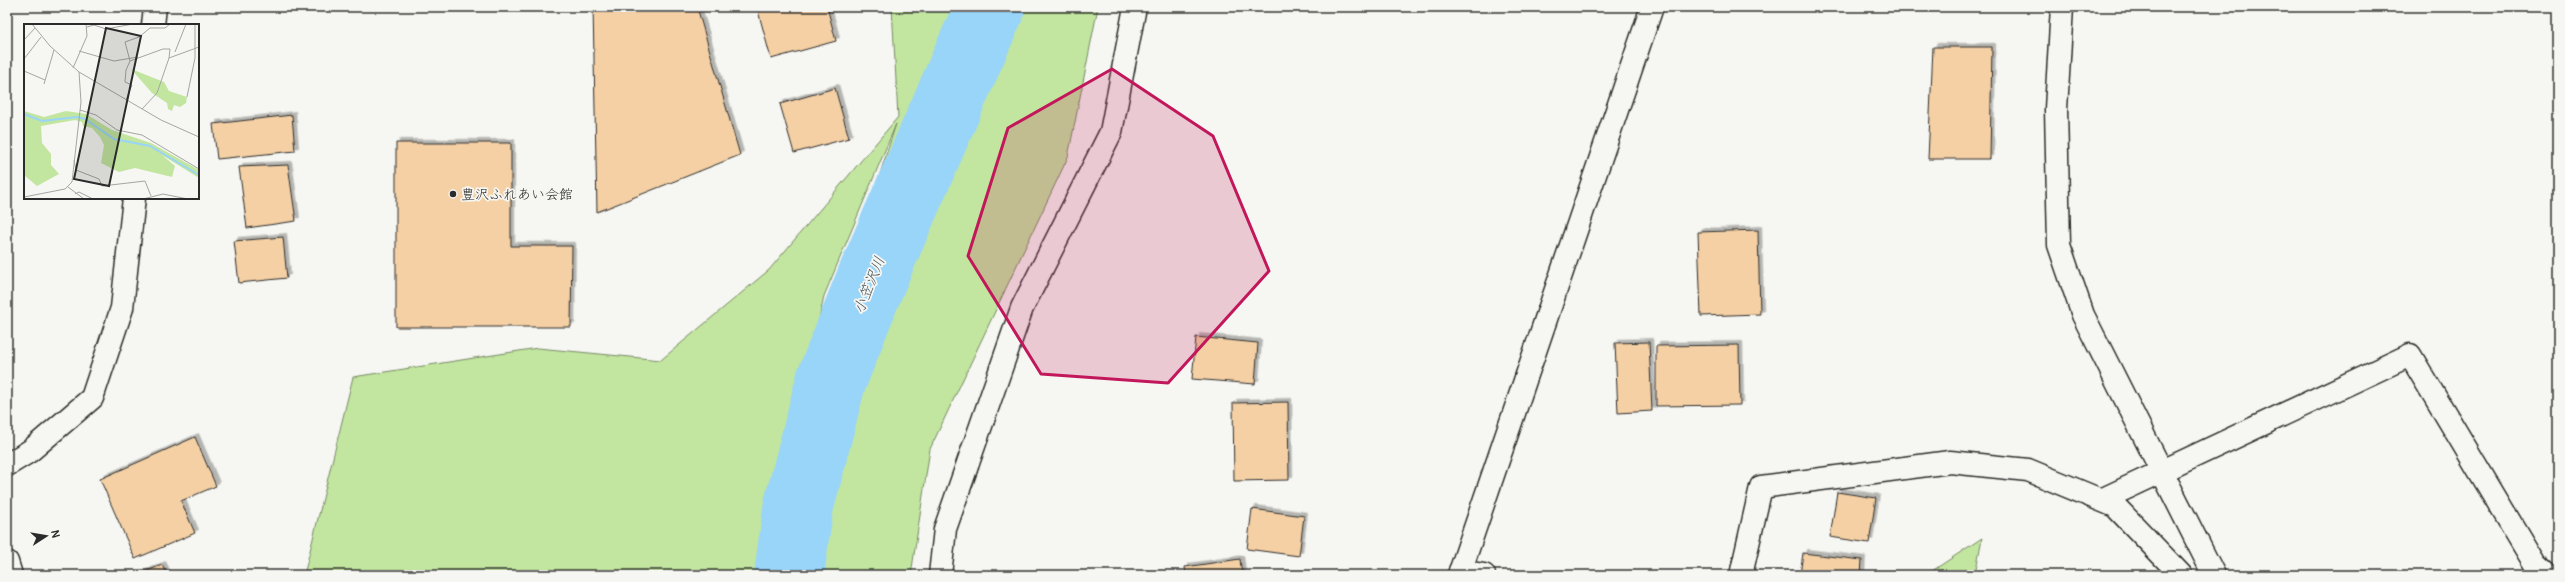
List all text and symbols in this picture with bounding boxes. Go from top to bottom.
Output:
inset map [24,24,199,199]
place label: 豊沢ふれあい会館 [461,186,573,203]
marker: 豊沢ふれあい会館 [448,189,458,199]
water label: 小笠沢川 [849,254,890,317]
north arrow [26,516,66,556]
text: N [48,529,63,540]

